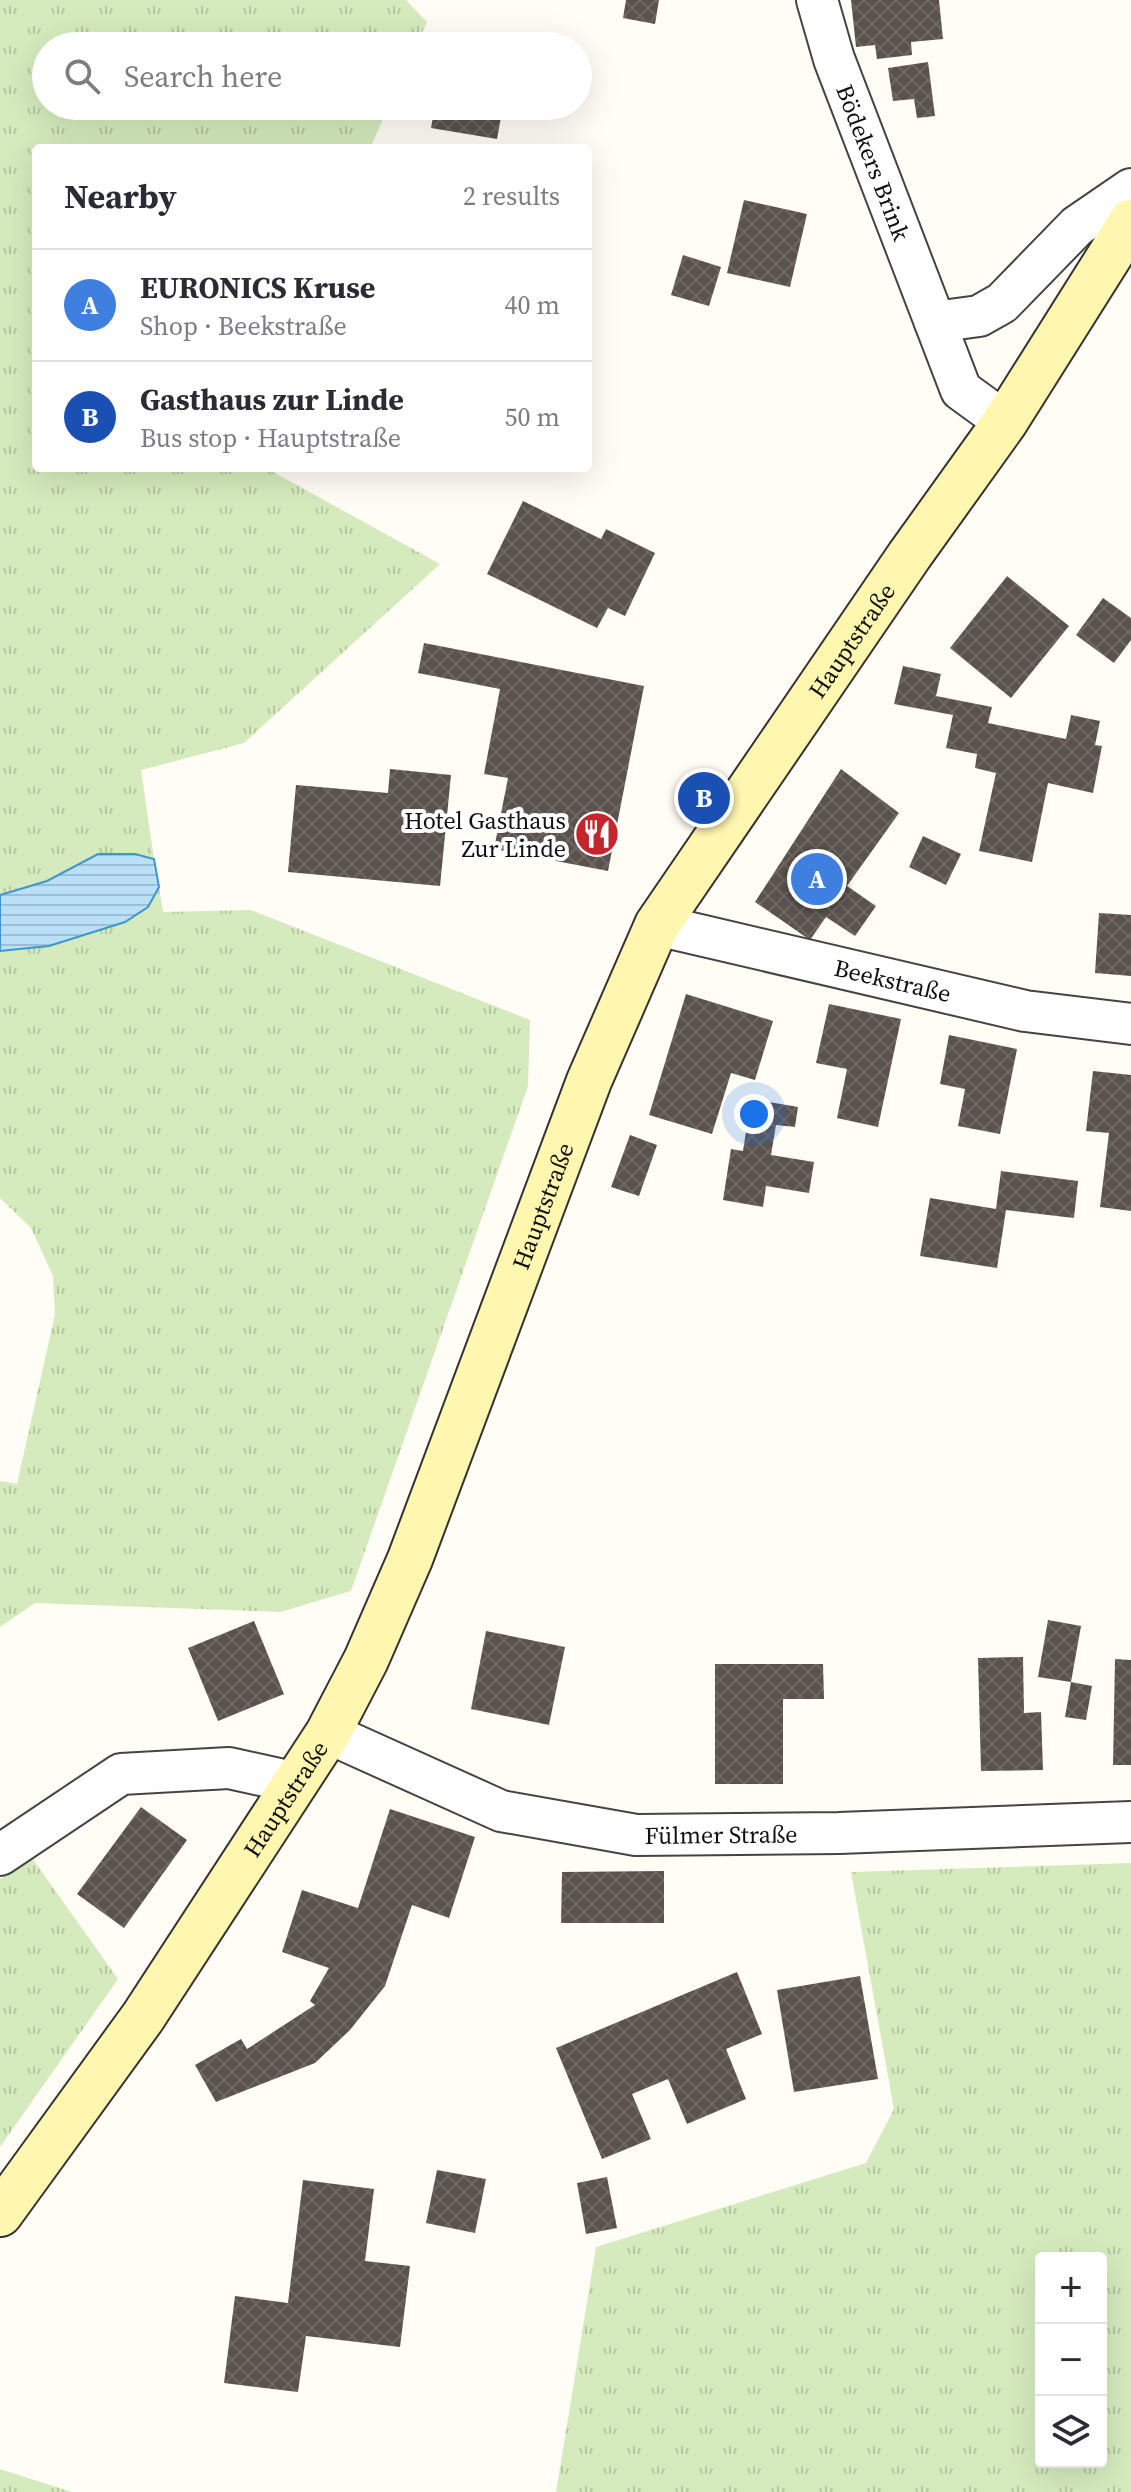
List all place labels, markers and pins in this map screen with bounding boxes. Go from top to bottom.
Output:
pin: B [678,768,730,828]
place label: Hotel Gasthaus Zur Linde [404,804,566,865]
restaurant icon: Hotel Gasthaus Zur Linde [573,810,621,858]
pin: A [791,849,843,909]

